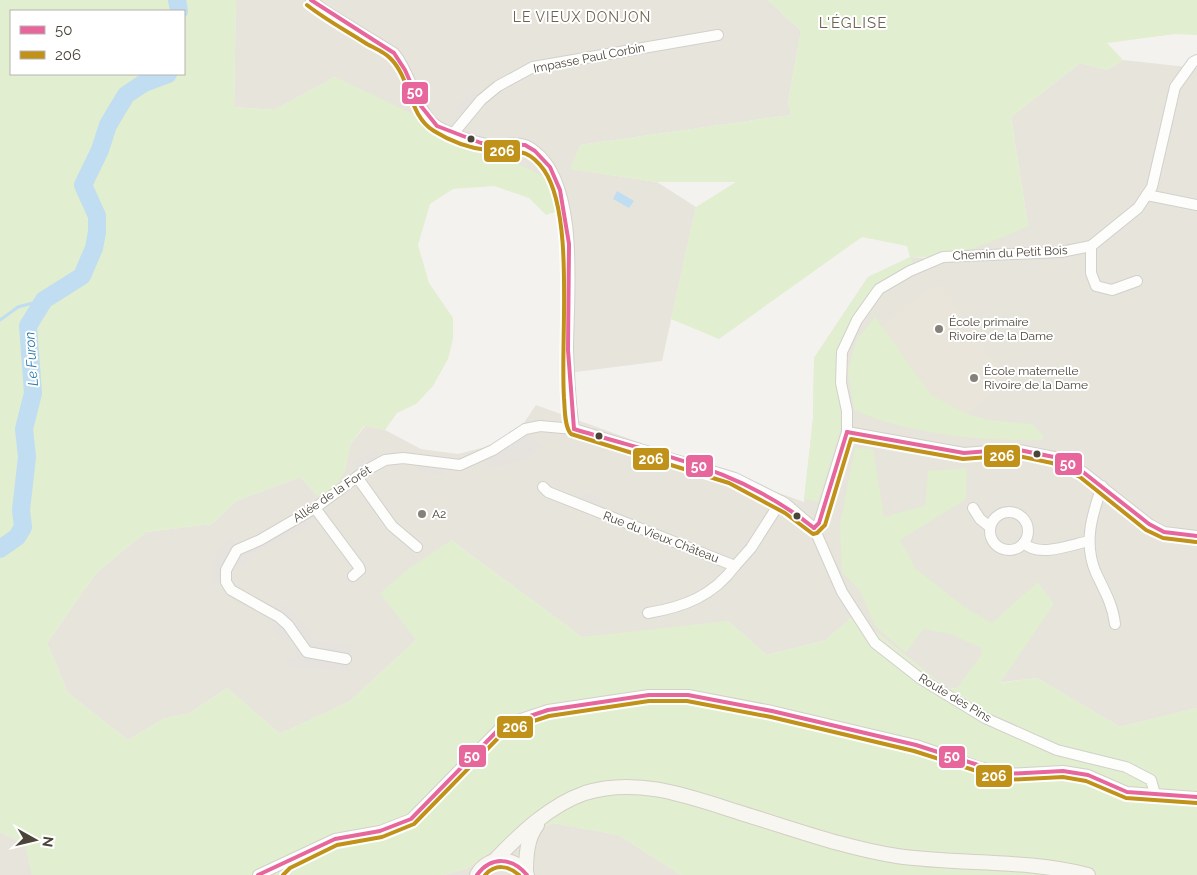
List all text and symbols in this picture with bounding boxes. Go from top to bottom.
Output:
district label: LE VIEUX DONJON [513,9,651,25]
legend [10,10,185,75]
district label: L'ÉGLISE [819,14,887,32]
text: 50 [55,21,72,39]
street label: Impasse Paul Corbin [532,40,646,76]
text: 206 [55,46,81,64]
line badge: 50 [401,81,429,105]
text: 50 [407,84,423,100]
unlabelled marker [466,134,476,144]
line badge: 206 [483,139,521,163]
text: 206 [490,143,515,159]
street label: Chemin du Petit Bois [952,243,1068,263]
place label: École primaire Rivoire de la Dame [949,315,1053,343]
marker: École primaire Rivoire de la Dame [933,323,945,335]
water label: Le Furon [21,331,41,387]
place label: École maternelle Rivoire de la Dame [984,364,1088,392]
marker: École maternelle Rivoire de la Dame [968,372,980,384]
unlabelled marker [594,431,604,441]
line badge: 206 [983,444,1021,468]
line badge: 206 [632,447,670,471]
text: 206 [990,448,1015,464]
unlabelled marker [1032,449,1042,459]
text: 206 [639,451,664,467]
line badge: 50 [1054,452,1083,476]
line badge: 50 [685,454,714,478]
text: 50 [1060,456,1076,472]
text: 50 [691,458,707,474]
street label: Allée de la Forêt [290,463,374,525]
place label: A2 [432,507,446,521]
marker: A2 [416,508,428,520]
street label: Rue du Vieux Château [601,508,721,566]
unlabelled marker [792,511,802,521]
street label: Route des Pins [916,671,994,725]
line badge: 206 [496,715,534,739]
text: 206 [503,719,528,735]
line badge: 50 [458,744,487,768]
line badge: 50 [938,745,966,769]
text: 50 [464,748,480,764]
text: 50 [944,748,960,764]
line badge: 206 [975,764,1013,788]
text: 206 [982,768,1007,784]
north arrow [10,815,60,865]
text: N [39,835,57,848]

